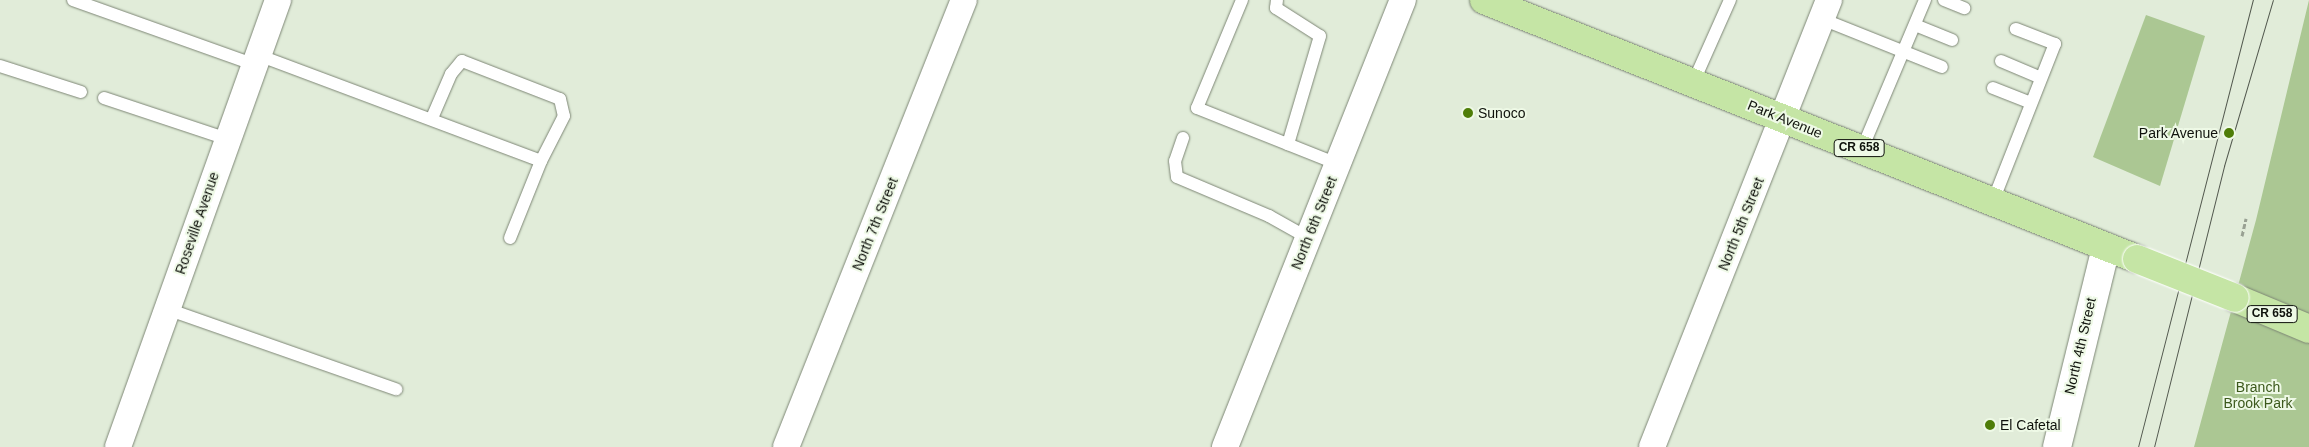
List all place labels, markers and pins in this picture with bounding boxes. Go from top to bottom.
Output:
place label: Sunoco [1478,105,1525,121]
marker: Sunoco [1462,107,1474,119]
place label: Park Avenue [2138,125,2218,141]
marker: Park Avenue [2222,126,2236,140]
place label: El Cafetal [2000,417,2061,433]
marker: El Cafetal [1984,419,1996,431]

